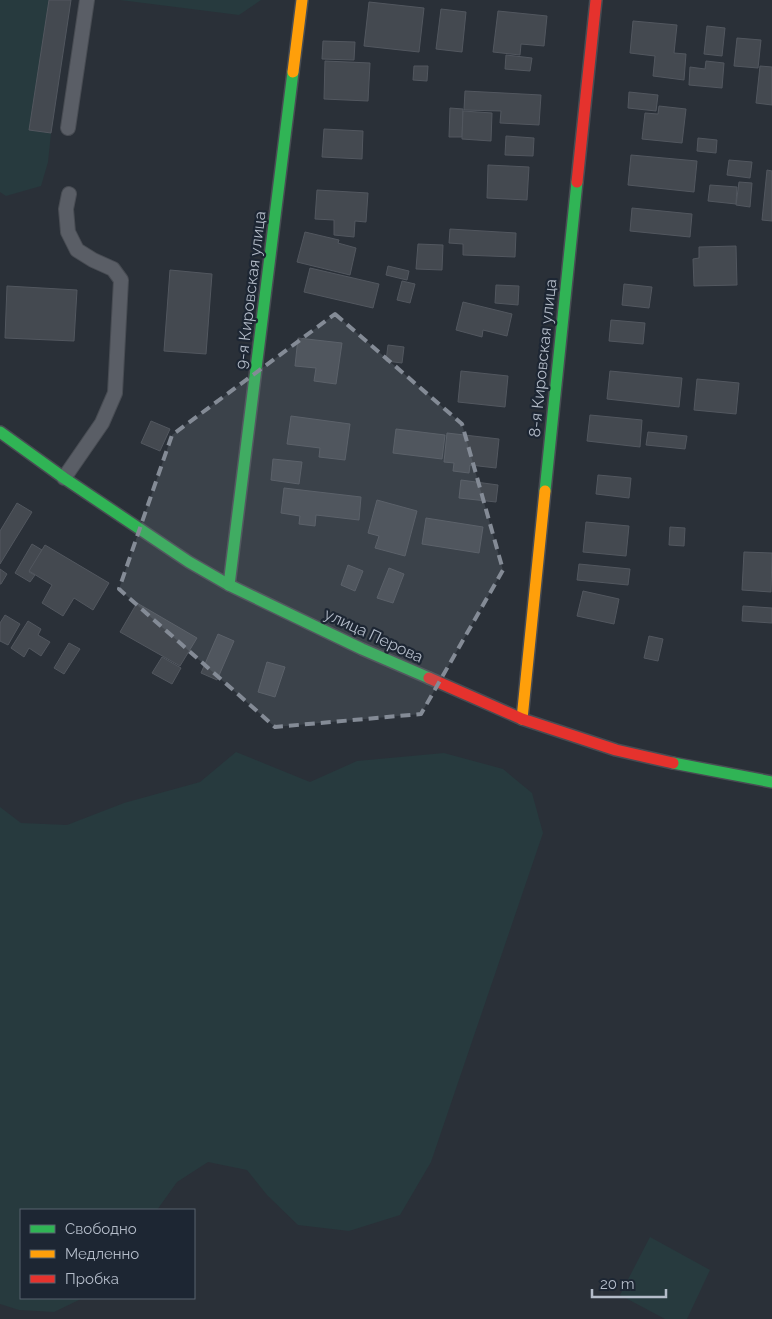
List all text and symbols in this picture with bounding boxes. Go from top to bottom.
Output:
street label: 9-я Кировская улица [231,210,270,370]
street label: 8-я Кировская улица [525,278,560,438]
street label: улица Перова [321,604,426,667]
legend [20,1209,195,1299]
text: Свободно [65,1220,137,1238]
text: Медленно [65,1245,139,1263]
scale bar [592,1266,666,1298]
text: Пробка [65,1270,119,1288]
text: 20 m [600,1275,635,1293]

